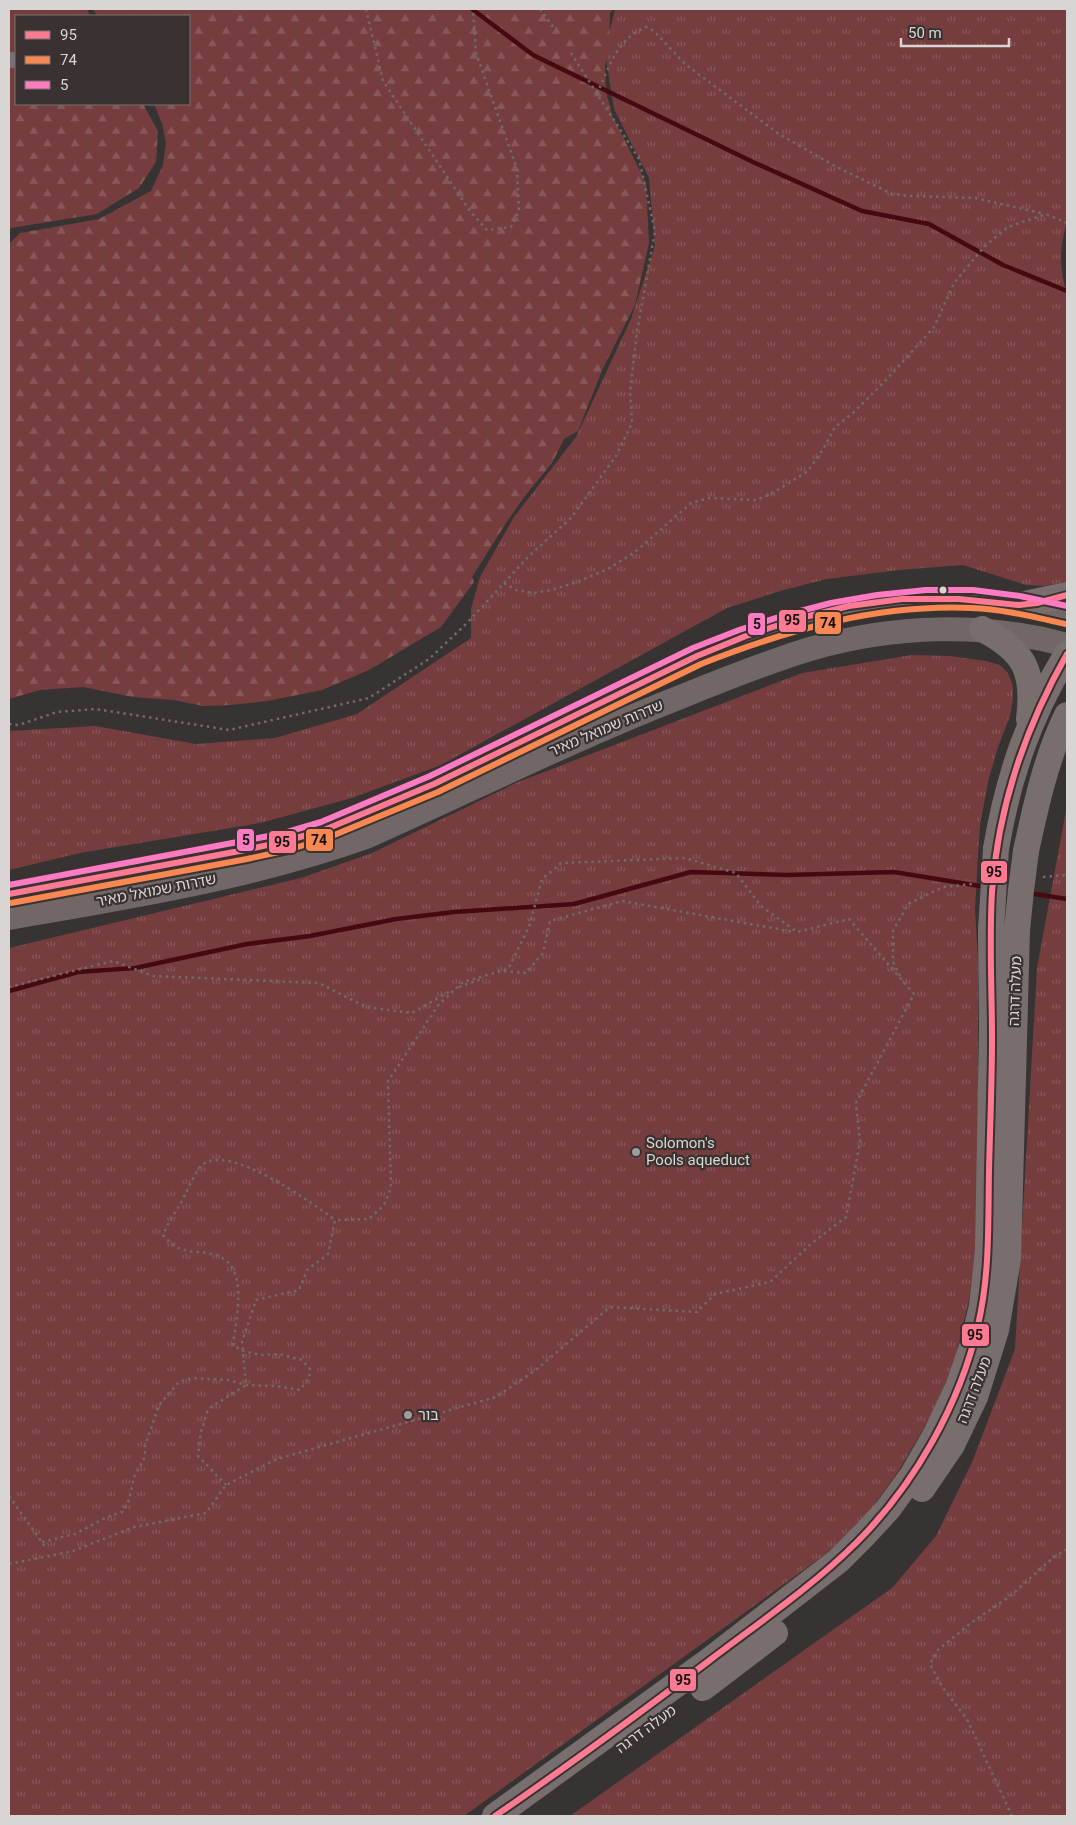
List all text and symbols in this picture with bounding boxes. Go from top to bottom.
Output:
legend [15,15,190,105]
scale bar [901,15,1008,47]
text: 50 m [908,24,942,42]
text: 95 [60,26,77,44]
text: 74 [60,51,77,69]
text: 5 [60,76,68,94]
unlabelled marker [938,585,948,595]
line badge: 95 [778,609,807,633]
line badge: 74 [814,611,842,635]
line badge: 5 [747,612,766,636]
text: 95 [784,612,800,628]
text: 74 [820,615,836,631]
text: 5 [753,616,761,632]
street label: שדרות שמואל מאיר [546,696,666,760]
line badge: 5 [236,828,255,852]
line badge: 74 [305,828,334,852]
line badge: 95 [268,830,297,854]
text: 5 [242,832,250,848]
text: 74 [311,832,327,848]
text: 95 [274,834,290,850]
line badge: 95 [980,860,1008,884]
text: 95 [986,864,1002,880]
street label: שדרות שמואל מאיר [94,870,218,910]
street label: מעלה דרגה [1005,956,1025,1026]
place label: Solomon's Pools aqueduct [646,1134,750,1169]
marker: Solomon's Pools aqueduct [630,1146,642,1158]
line badge: 95 [961,1323,990,1347]
text: 95 [967,1327,983,1343]
street label: מעלה דרגה [953,1354,995,1426]
place label: בור [418,1406,439,1424]
marker: בור [402,1409,414,1421]
line badge: 95 [669,1668,697,1692]
text: 95 [675,1672,691,1688]
street label: מעלה דרגה [612,1701,680,1757]

